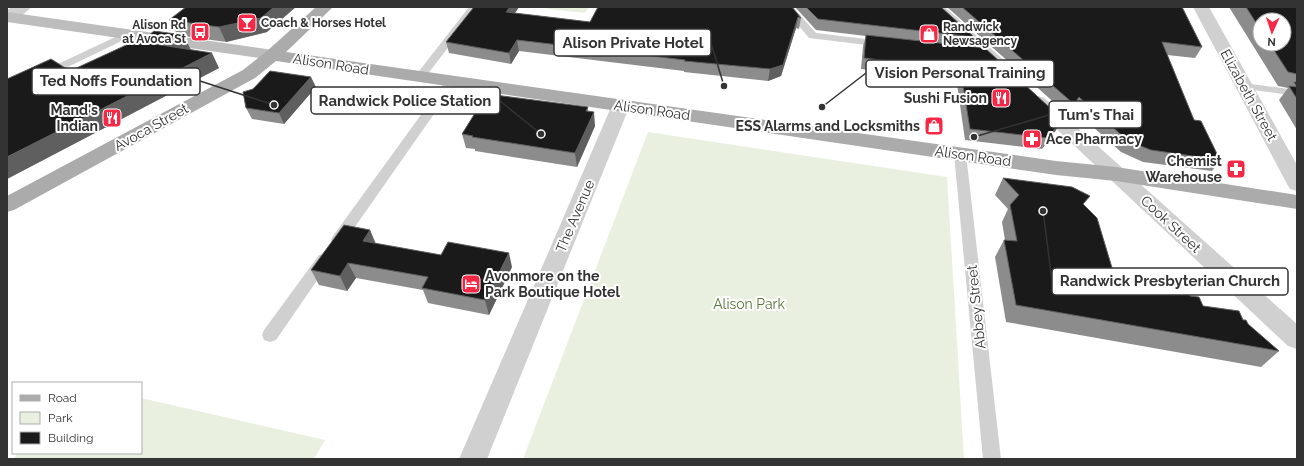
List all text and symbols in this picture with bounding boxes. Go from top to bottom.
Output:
bar icon: Coach & Horses Hotel [236,12,258,34]
north arrow [1252,12,1292,52]
place label: Coach & Horses Hotel [261,16,386,30]
place label: Alison Rd at Avoca St [122,18,186,46]
place label: Randwick Newsagency [943,20,1017,48]
bus stop icon: Alison Rd at Avoca St [189,21,211,43]
shop icon: Randwick Newsagency [918,23,940,45]
callout: Alison Private Hotel [554,29,711,56]
text: Alison Private Hotel [563,34,704,52]
text: N [1267,35,1276,48]
street label: Elizabeth Street [1217,47,1281,144]
street label: Alison Road [292,50,370,78]
callout: Vision Personal Training [866,60,1054,87]
text: Vision Personal Training [875,64,1045,82]
callout: Ted Noffs Foundation [32,68,200,95]
text: Ted Noffs Foundation [40,72,192,90]
callout: Randwick Police Station [311,87,500,114]
restaurant icon: Sushi Fusion [990,87,1012,109]
place label: Sushi Fusion [904,90,987,106]
text: Randwick Police Station [319,92,491,110]
street label: Alison Road [613,97,691,123]
street label: Avoca Street [111,100,191,154]
callout: Tum's Thai [1049,101,1142,128]
place label: Mand's Indian [50,102,98,134]
text: Tum's Thai [1058,106,1134,124]
restaurant icon: Mand's Indian [101,107,123,129]
shop icon: ESS Alarms and Locksmiths [923,115,945,137]
place label: ESS Alarms and Locksmiths [735,118,920,134]
pharmacy icon: Ace Pharmacy [1021,128,1043,150]
place label: Ace Pharmacy [1046,131,1142,147]
street label: Alison Road [934,143,1012,169]
place label: Chemist Warehouse [1145,153,1223,185]
pharmacy icon: Chemist Warehouse [1225,158,1247,180]
street label: The Avenue [553,177,597,255]
street label: Cook Street [1138,192,1204,256]
street label: Abbey Street [964,264,988,350]
place label: Avonmore on the Park Boutique Hotel [485,268,620,300]
callout: Randwick Presbyterian Church [1052,268,1288,295]
text: Randwick Presbyterian Church [1060,272,1280,290]
hotel icon: Avonmore on the Park Boutique Hotel [460,273,482,295]
park label: Alison Park [713,296,785,312]
legend [12,382,142,454]
text: Road [48,391,77,405]
text: Park [48,411,73,425]
text: Building [48,431,94,445]

